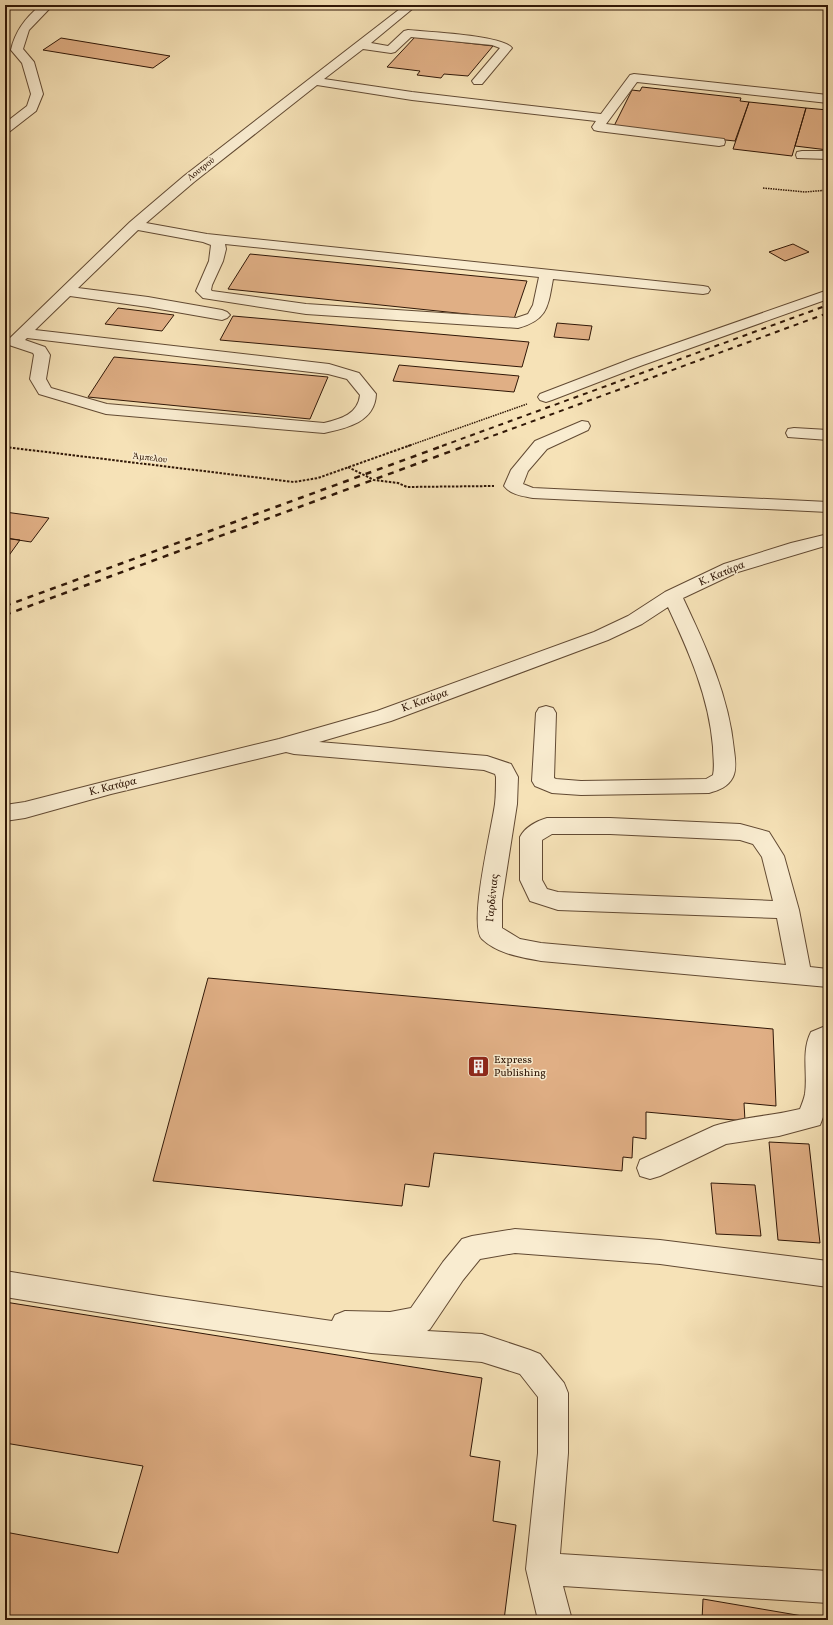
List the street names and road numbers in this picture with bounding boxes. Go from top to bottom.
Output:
street label: Λουτρού [184,154,218,184]
street label: Άμπελου [132,449,168,467]
street label: Κ. Κατάρα [697,557,748,590]
street label: Κ. Κατάρα [400,686,451,716]
street label: Κ. Κατάρα [88,774,139,800]
street label: Γαρδένιας [483,873,503,923]

